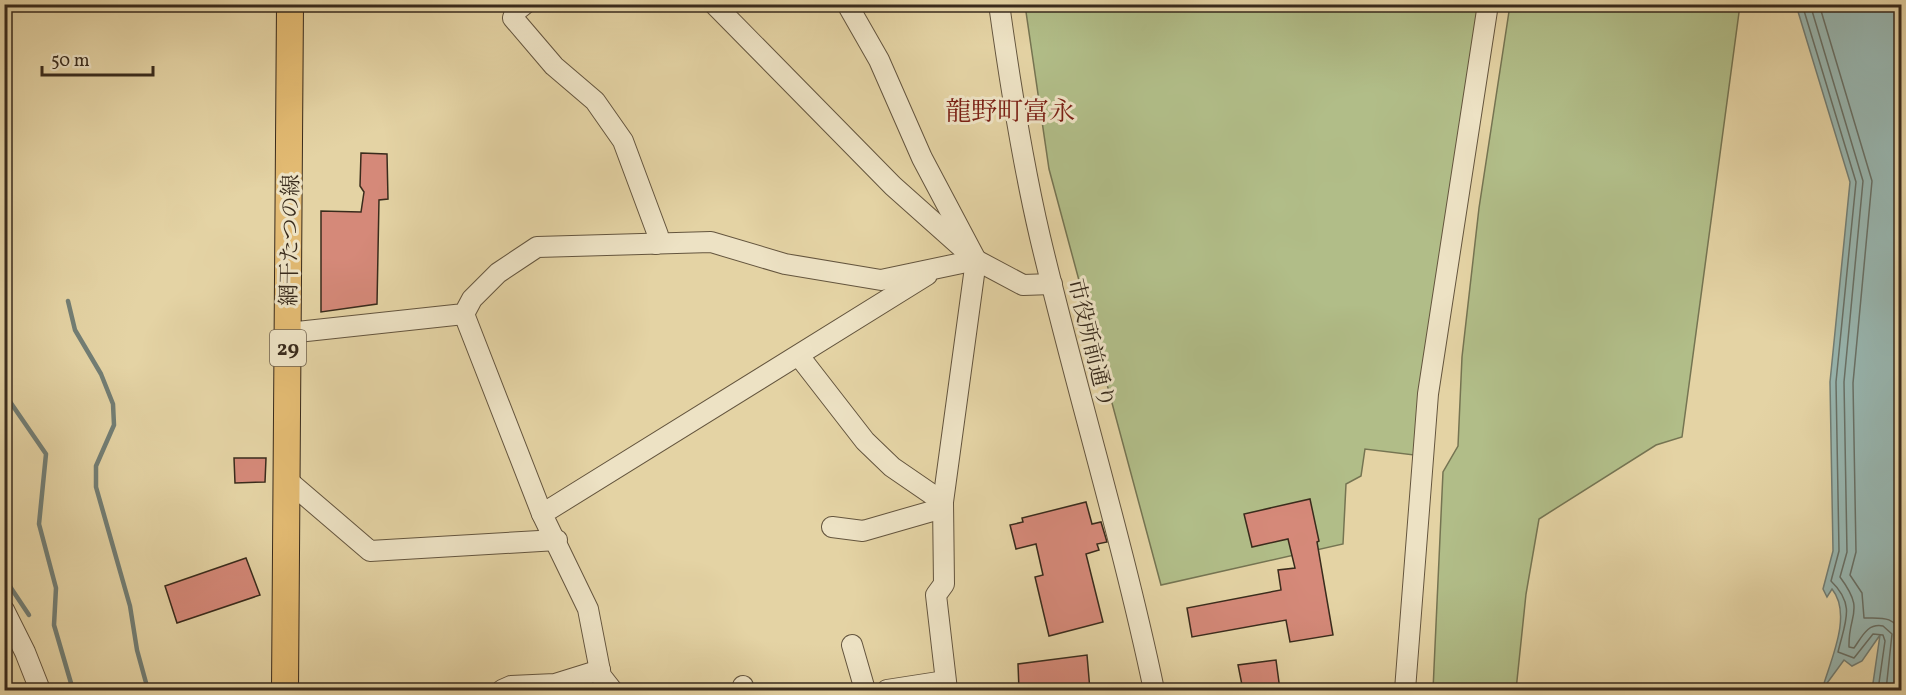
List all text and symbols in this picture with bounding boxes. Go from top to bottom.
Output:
scale bar [42,39,153,77]
text: 50 m [51,49,90,74]
district label: 龍野町富永 [945,95,1075,131]
street label: 網干たつの線 [275,174,308,306]
street label: 市役所前通り [1059,276,1121,411]
road number: 29 [270,330,306,366]

